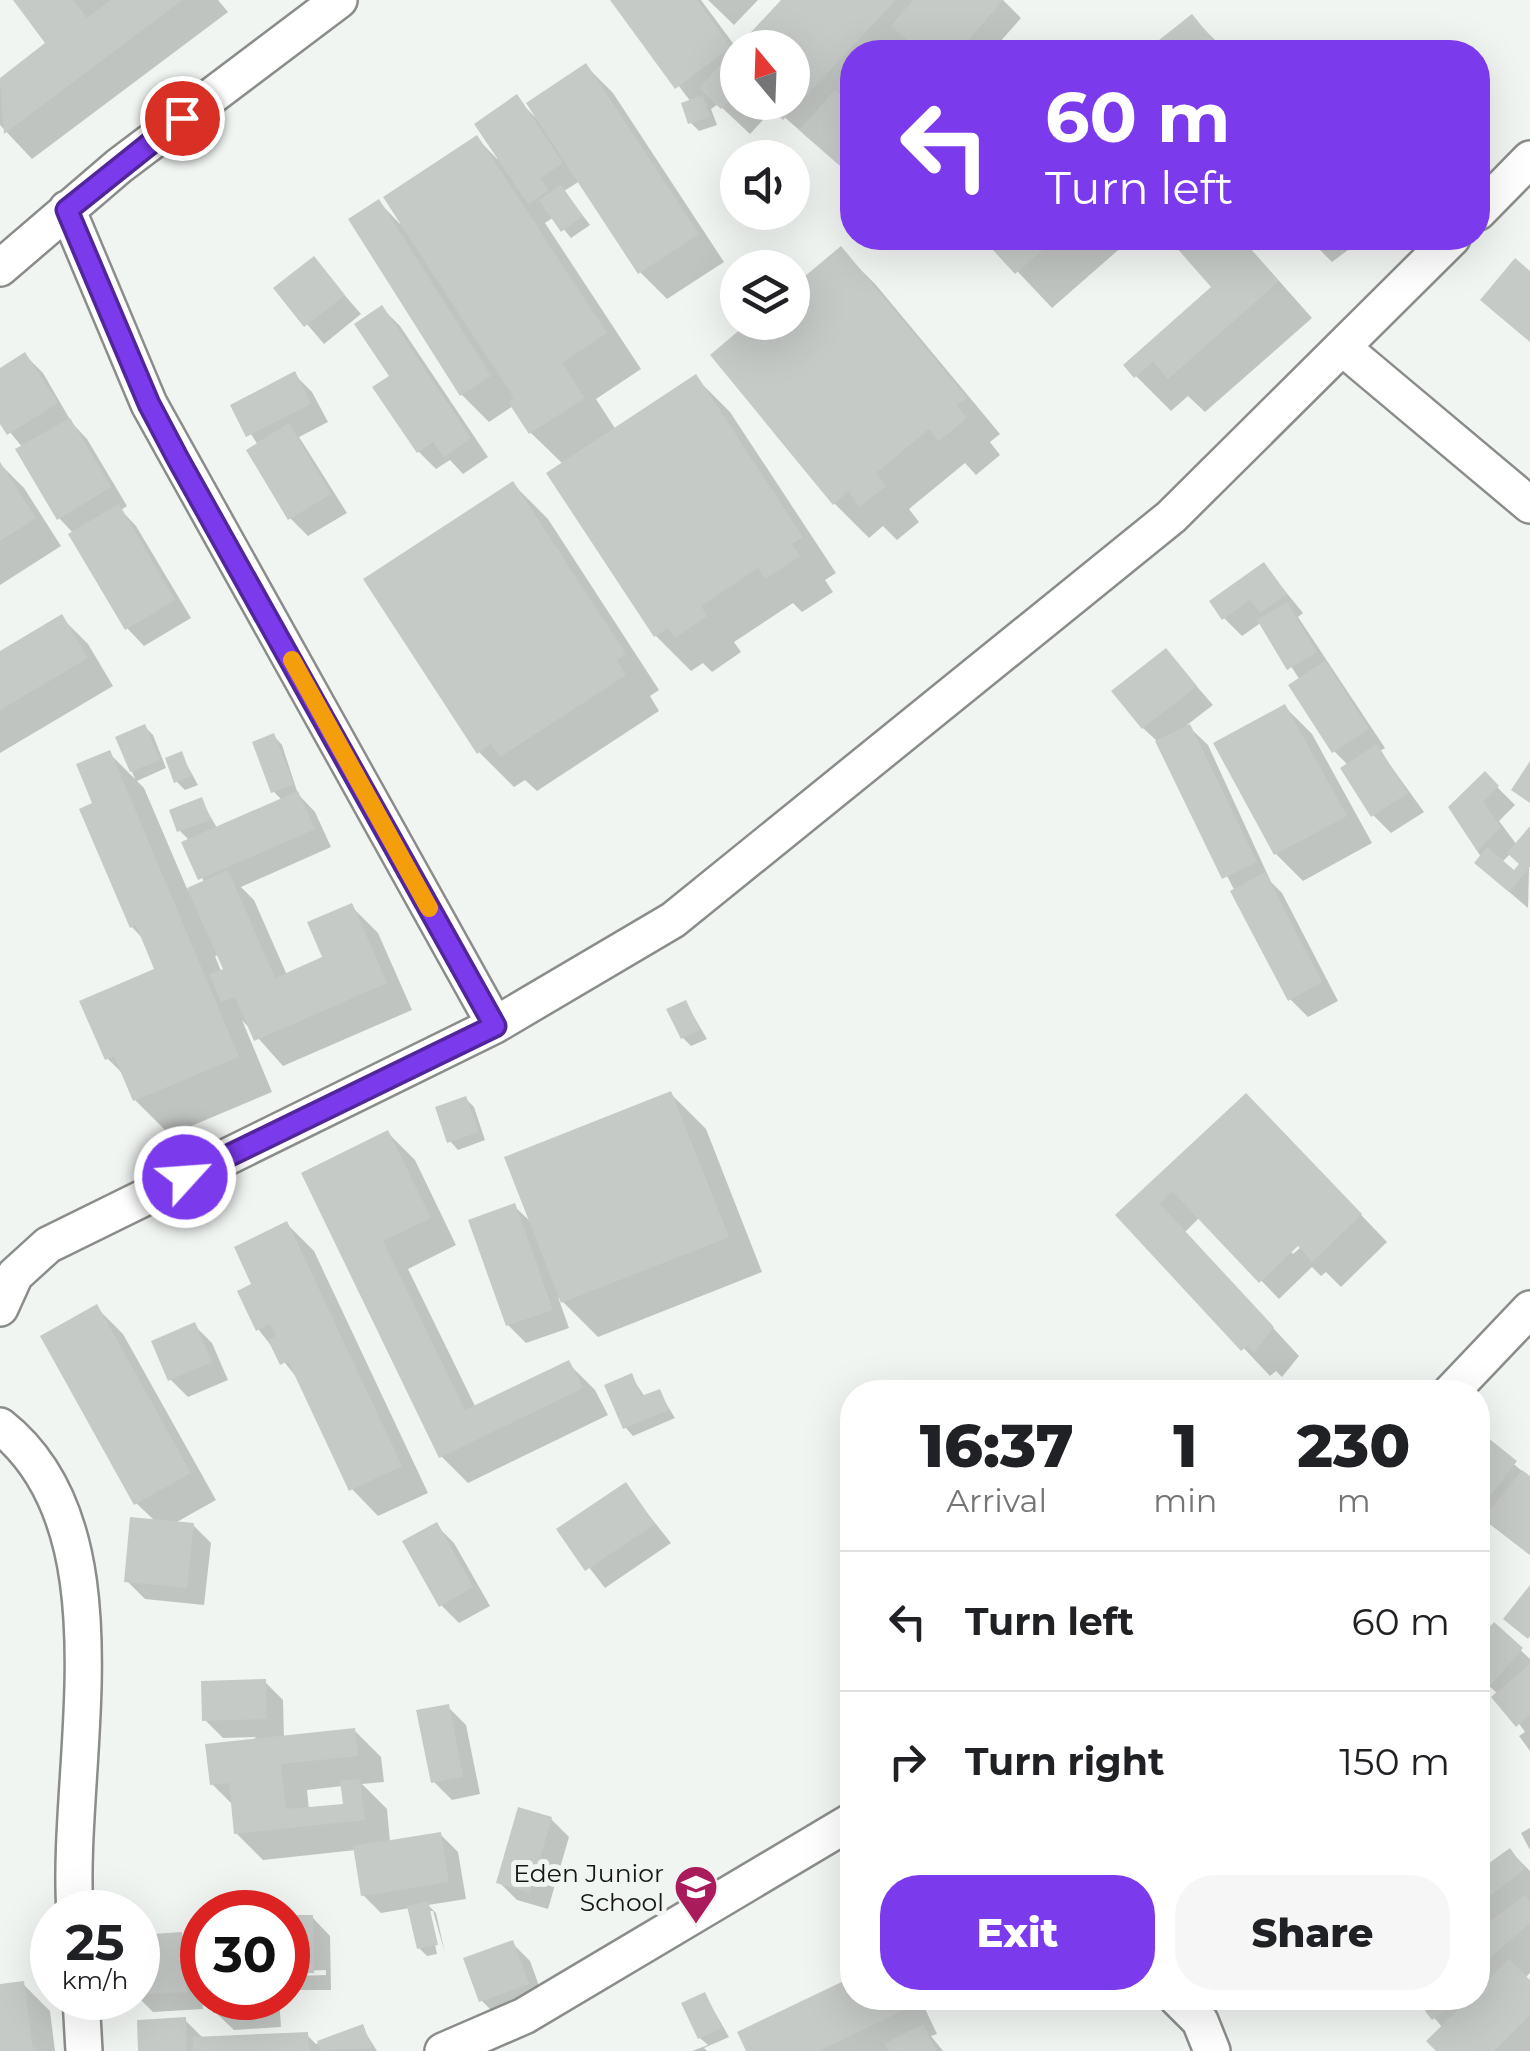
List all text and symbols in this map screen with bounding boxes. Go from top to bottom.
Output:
north arrow [720,30,810,120]
map controls [720,30,810,340]
text: 60 m [1045,74,1230,160]
pin [140,76,225,161]
icon: left [880,80,1010,210]
icon: arrive [155,91,210,146]
button: sound [720,140,810,230]
text: Turn left [1045,160,1233,215]
button: layers [720,250,810,340]
position arrow [133,1125,237,1229]
text: 16:37 [920,1409,1074,1482]
text: 1 [1173,1409,1197,1482]
text: 230 [1297,1409,1410,1482]
text: Arrival [946,1481,1047,1520]
text: min [1153,1481,1217,1520]
text: m [1337,1481,1371,1520]
icon: left [880,1594,935,1649]
text: Turn left [965,1598,1134,1645]
text: 60 m [1351,1598,1450,1645]
icon: right [880,1734,935,1789]
text: Turn right [965,1738,1164,1785]
text: 150 m [1339,1738,1450,1785]
place label: Eden Junior School [513,1858,664,1917]
school or university icon: Eden Junior School [673,1864,719,1925]
button: Exit [880,1875,1155,1990]
button: Share [1175,1875,1450,1990]
speed limit sign: 30 [180,1890,310,2020]
text: 25 [65,1912,125,1973]
text: km/h [62,1965,128,1995]

